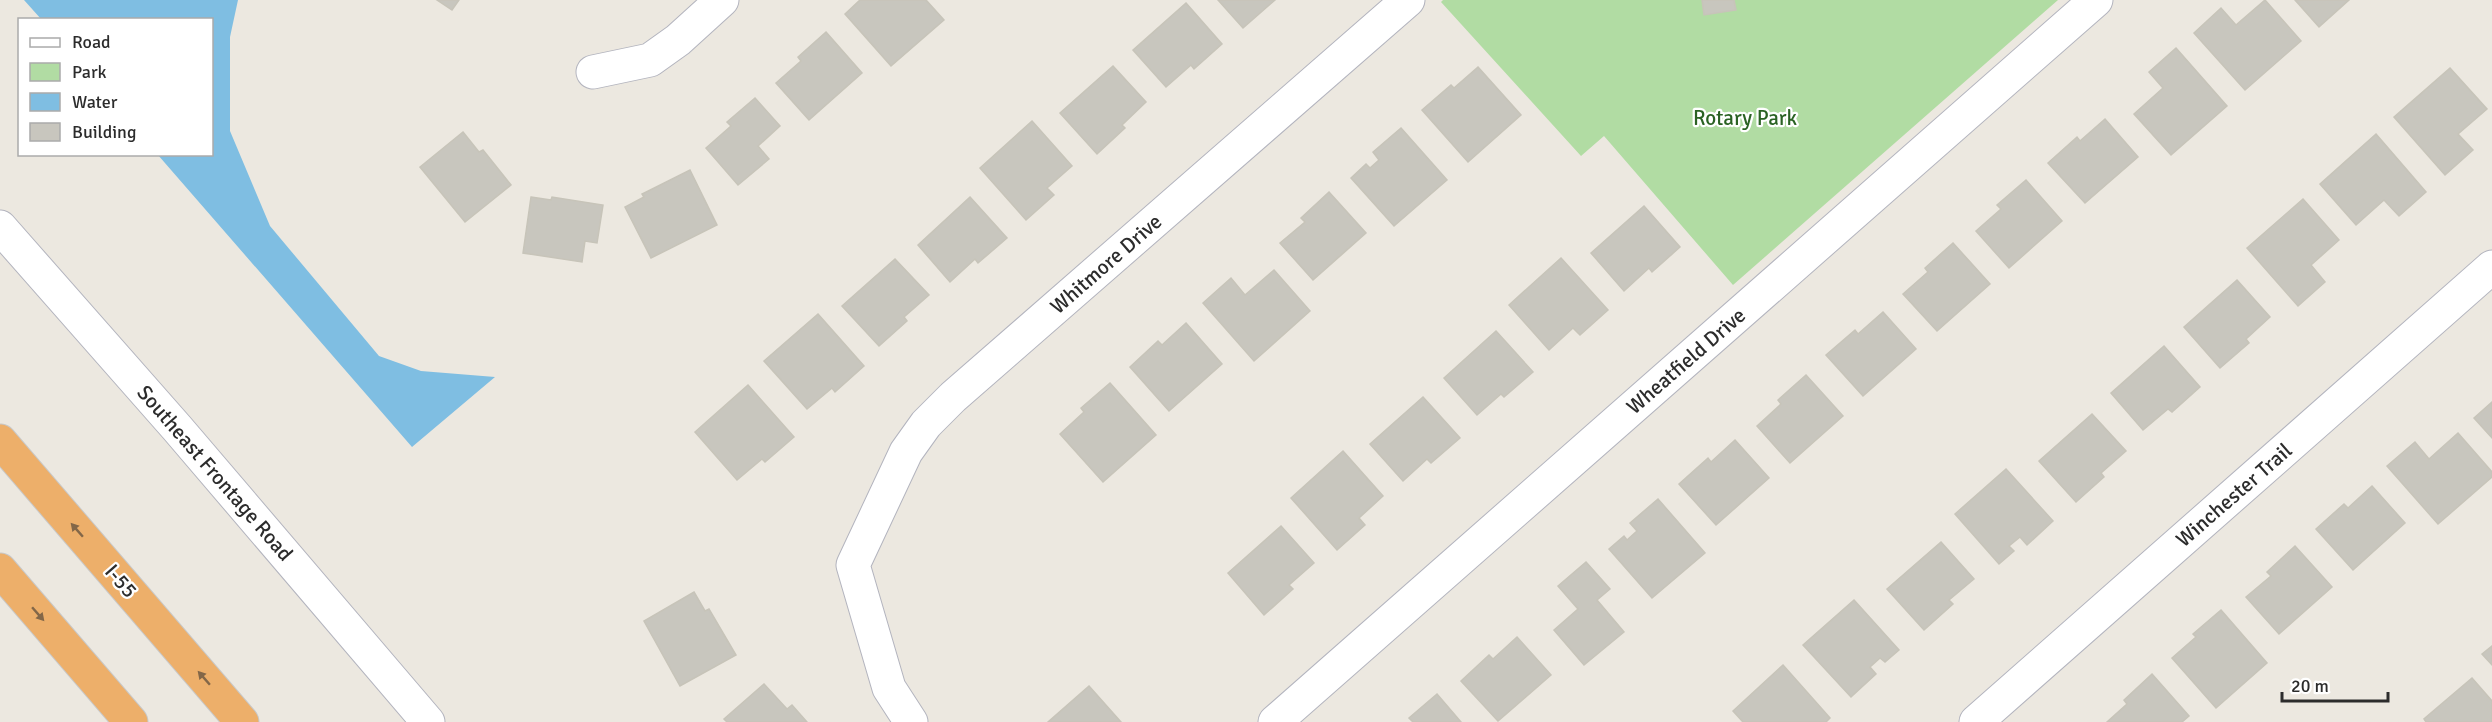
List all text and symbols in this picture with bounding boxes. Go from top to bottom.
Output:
legend [18,18,213,156]
text: Road [72,31,111,53]
text: Park [72,61,107,83]
text: Water [72,91,118,113]
park label: Rotary Park [1693,105,1798,131]
text: Building [72,121,136,143]
street label: Whitmore Drive [1045,208,1167,320]
street label: Wheatfield Drive [1621,302,1751,420]
street label: Southeast Frontage Road [132,380,298,566]
street label: Winchester Trail [2171,437,2297,553]
one-way arrow [71,523,84,538]
street label: I-55 [99,559,143,603]
one-way arrow [31,606,44,621]
scale bar [2282,665,2388,703]
one-way arrow [198,671,211,686]
text: 20 m [2291,675,2329,697]

